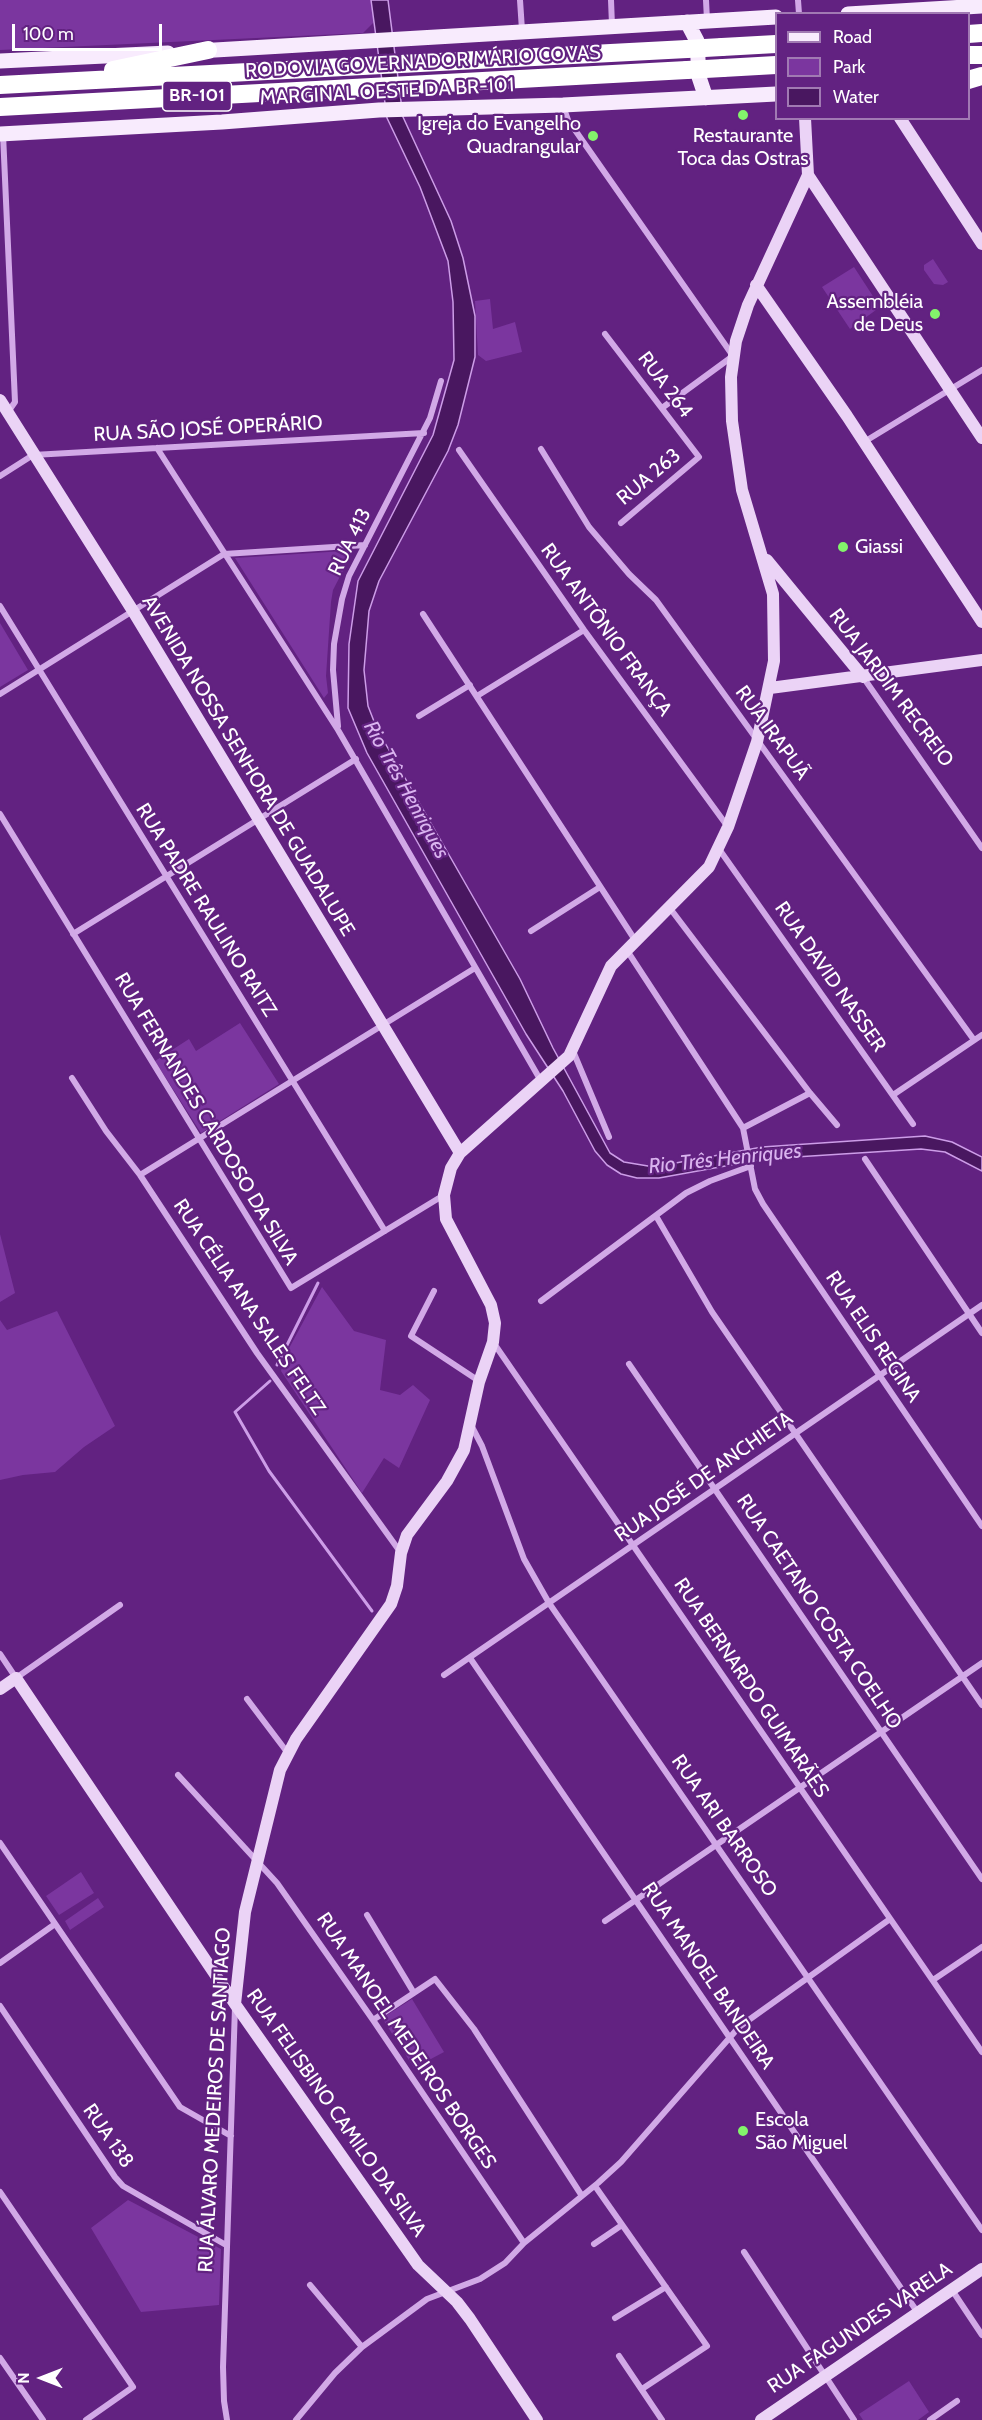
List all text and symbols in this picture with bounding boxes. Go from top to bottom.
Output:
scale bar [15,12,165,50]
legend [775,12,970,120]
text: 100 m [23,23,74,45]
text: Road [833,26,872,48]
street label: RODOVIA GOVERNADOR MÁRIO COVAS [245,41,601,83]
text: Park [833,56,865,78]
street label: MARGINAL OESTE DA BR-101 [259,73,515,111]
road number: BR-101 [162,81,232,111]
text: Water [833,86,879,108]
marker: Restaurante Toca das Ostras [736,108,750,122]
place label: Igreja do Evangelho Quadrangular [417,112,581,159]
place label: Restaurante Toca das Ostras [677,124,809,171]
marker: Igreja do Evangelho Quadrangular [586,129,600,143]
place label: Assembléia de Deus [827,290,923,337]
marker: Assembléia de Deus [928,307,942,321]
street label: RUA 264 [632,347,698,423]
street label: RUA SÃO JOSÉ OPERÁRIO [93,411,323,447]
street label: RUA 263 [612,443,686,511]
street label: RUA 413 [323,504,377,580]
place label: Giassi [855,535,903,559]
street label: RUA ANTÔNIO FRANÇA [535,539,677,721]
marker: Giassi [836,540,850,554]
street label: AVENIDA NOSSA SENHORA DE GUADALUPE [136,591,360,941]
street label: RUA JARDIM RECREIO [824,604,958,772]
street label: RUA IRAPUÃ [730,681,814,785]
water label: Rio Três Henriques [358,717,454,863]
street label: RUA PADRE RAULINO RAITZ [130,799,282,1021]
street label: RUA DAVID NASSER [769,897,891,1057]
street label: RUA FERNANDES CARDOSO DA SILVA [109,969,303,1269]
water label: Rio Três Henriques [647,1138,803,1180]
street label: RUA CÉLIA ANA SALES FELTZ [168,1195,330,1419]
street label: RUA ELIS REGINA [820,1267,926,1407]
street label: RUA JOSÉ DE ANCHIETA [610,1406,798,1548]
street label: RUA CAETANO COSTA COELHO [731,1490,907,1734]
street label: RUA BERNARDO GUIMARÃES [668,1574,834,1802]
street label: RUA ARI BARROSO [666,1750,782,1902]
street label: RUA MANOEL BANDEIRA [637,1878,779,2074]
street label: RUA MANOEL MEDEIROS BORGES [311,1908,501,2174]
street label: RUA ÁLVARO MEDEIROS DE SANTIAGO [194,1927,236,2273]
street label: RUA FELISBINO CAMILO DA SILVA [241,1984,431,2242]
street label: RUA 138 [77,2099,139,2173]
place label: Escola São Miguel [755,2108,847,2155]
marker: Escola São Miguel [736,2124,750,2138]
street label: RUA FAGUNDES VARELA [763,2257,957,2399]
north arrow [12,2348,72,2408]
text: N [14,2372,33,2384]

